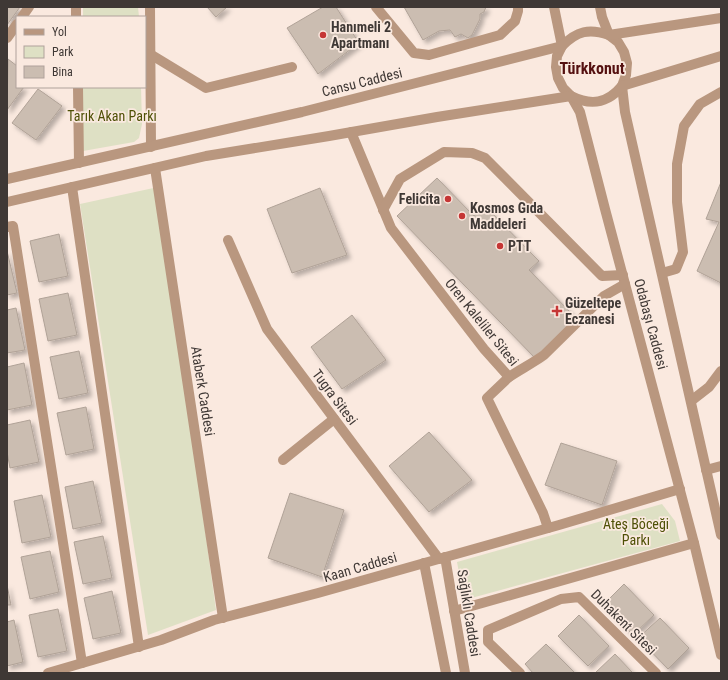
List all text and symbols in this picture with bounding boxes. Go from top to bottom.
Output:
legend [16,16,146,88]
place label: Hanımeli 2 Apartmanı [331,19,391,51]
text: Yol [52,25,67,39]
marker: Hanımeli 2 Apartmanı [318,30,328,40]
text: Park [52,45,74,59]
district label: Türkkonut [559,59,625,78]
street label: Cansu Caddesi [320,64,404,100]
text: Bina [52,65,73,79]
park label: Tarık Akan Parkı [67,108,157,124]
place label: Felicita [399,191,440,207]
marker: Felicita [443,194,453,204]
place label: Kosmos Gıda Maddeleri [470,200,544,232]
marker: Kosmos Gıda Maddeleri [457,211,467,221]
place label: PTT [508,238,532,254]
marker: PTT [495,241,505,251]
street label: Oren Kaleliler Sitesi [442,275,522,369]
street label: Odabaşı Caddesi [631,277,671,371]
place label: Güzeltepe Eczanesi [565,295,621,327]
marker: Güzeltepe Eczanesi [552,306,562,316]
street label: Ataberk Caddesi [188,345,218,437]
street label: Tugra Sitesi [309,366,361,428]
park label: Ateş Böceği Parkı [603,516,669,548]
street label: Kaan Caddesi [321,549,399,585]
street label: Sağlıklı Caddesi [454,568,484,658]
street label: Duhakent Sitesi [588,586,660,658]

